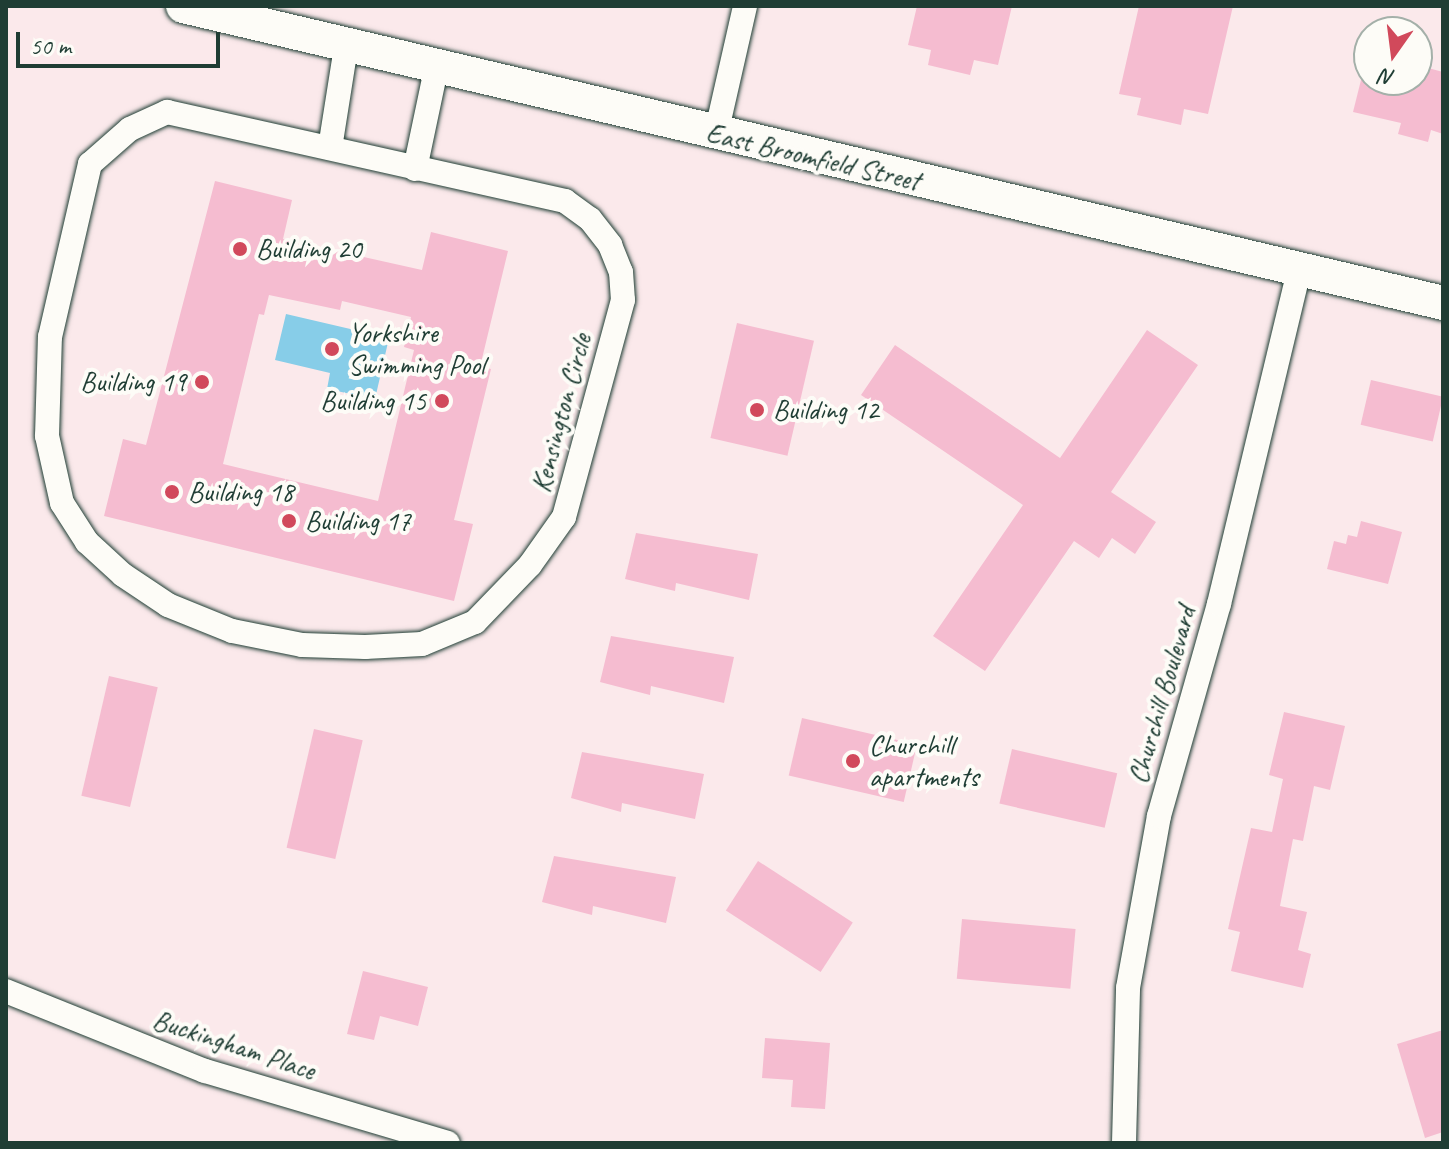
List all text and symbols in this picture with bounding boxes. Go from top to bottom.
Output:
scale bar [20,16,224,66]
north arrow [1353,16,1433,96]
text: 50 m [30,31,71,61]
text: N [1378,62,1398,93]
street label: East Broomfield Street [702,116,924,198]
place label: Building 20 [256,232,362,266]
marker: Building 20 [231,240,249,258]
place label: Yorkshire Swimming Pool [348,316,485,382]
street label: Kensington Circle [524,330,598,496]
marker: Yorkshire Swimming Pool [323,340,341,358]
place label: Building 19 [80,365,186,399]
marker: Building 19 [193,373,211,391]
place label: Building 15 [320,384,426,418]
marker: Building 15 [433,392,451,410]
place label: Building 12 [773,393,879,427]
marker: Building 12 [748,401,766,419]
place label: Building 18 [188,475,294,509]
marker: Building 18 [163,483,181,501]
place label: Building 17 [305,504,411,538]
marker: Building 17 [280,512,298,530]
street label: Churchill Boulevard [1121,603,1203,787]
place label: Churchill apartments [869,728,979,794]
marker: Churchill apartments [844,752,862,770]
street label: Buckingham Place [149,1003,319,1087]

